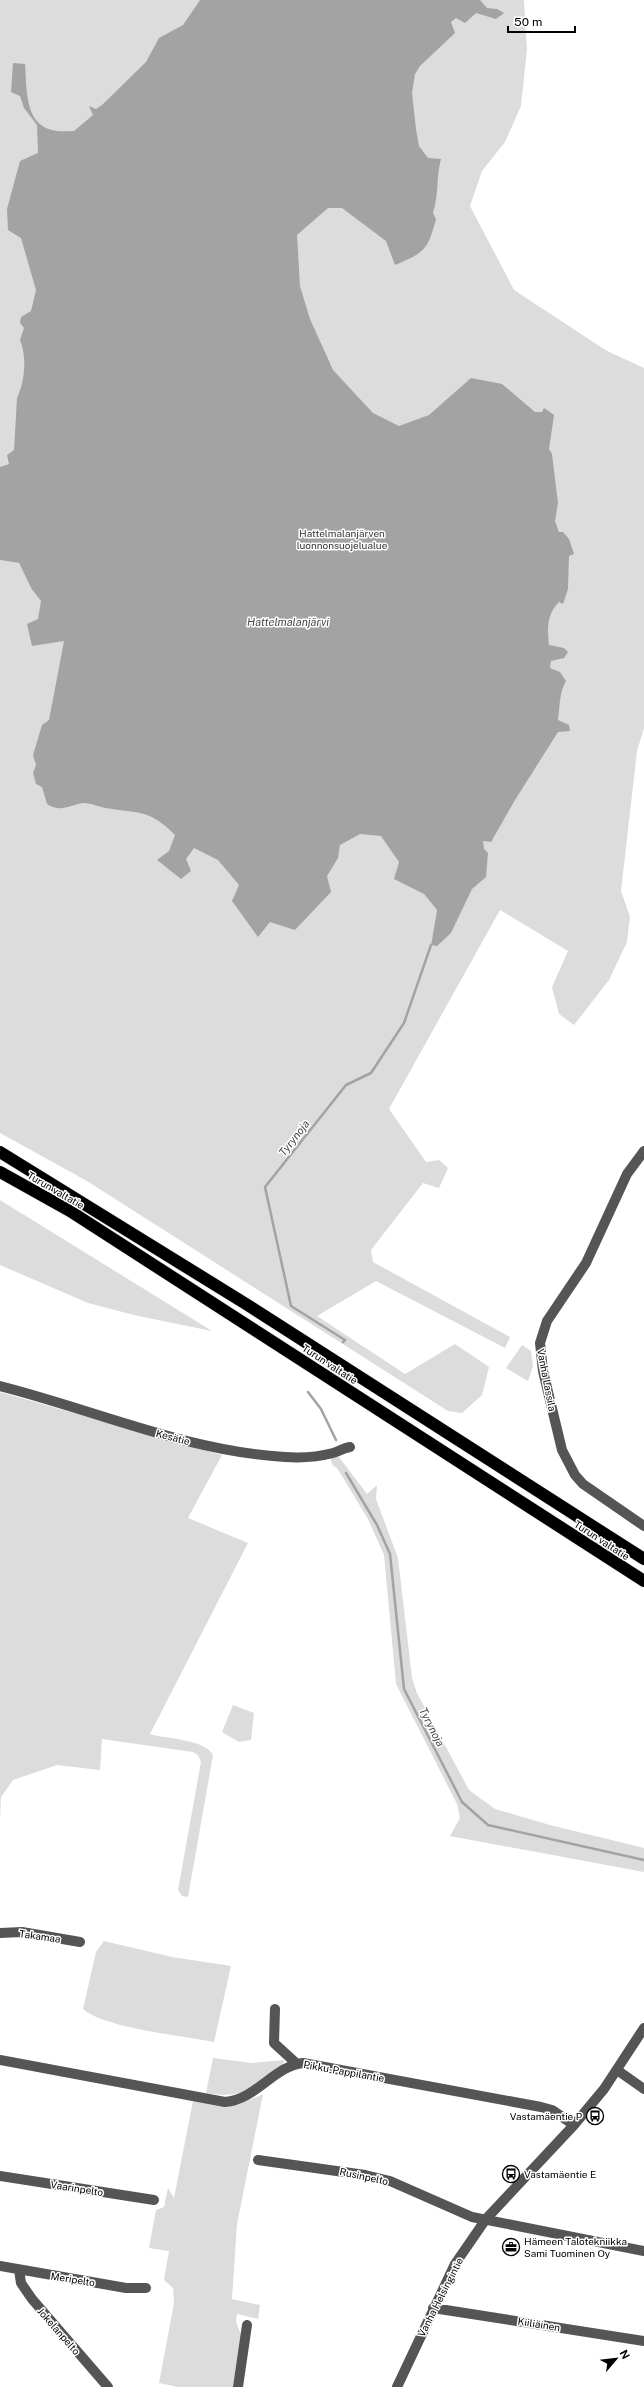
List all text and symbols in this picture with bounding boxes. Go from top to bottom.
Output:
scale bar [508,8,575,34]
text: 50 m [514,15,542,29]
park label: Hattelmalanjärven luonnonsuojelualue [297,527,388,551]
water label: Hattelmalanjärvi [247,616,329,628]
water label: Tyrynoja [276,1118,312,1158]
street label: Turun valtatie [26,1169,87,1211]
street label: Turun valtatie [300,1342,360,1386]
street label: Vanha Lassila [535,1348,559,1412]
street label: Kesätie [155,1427,192,1447]
street label: Turun valtatie [572,1518,632,1562]
water label: Tyrynoja [417,1706,447,1749]
street label: Takamaa [19,1927,61,1945]
street label: Pikku-Pappilantie [303,2058,386,2084]
bus stop icon: Vastamäentie P [585,2106,605,2126]
place label: Vastamäentie P [510,2110,583,2122]
bus stop icon: Vastamäentie E [501,2164,521,2184]
street label: Rusinpelto [339,2165,390,2187]
place label: Vastamäentie E [524,2168,596,2180]
street label: Vaarinpelto [50,2178,105,2198]
place label: Hämeen Talotekniikka Sami Tuominen Oy [524,2235,627,2259]
office icon: Hämeen Talotekniikka Sami Tuominen Oy [501,2237,521,2257]
street label: Vanha Helsingintie [415,2255,465,2339]
street label: Meripelto [50,2270,96,2288]
street label: Jokelanpelto [35,2305,83,2357]
street label: Kiiliäinen [517,2315,561,2333]
north arrow [596,2339,636,2379]
text: N [618,2348,632,2361]

